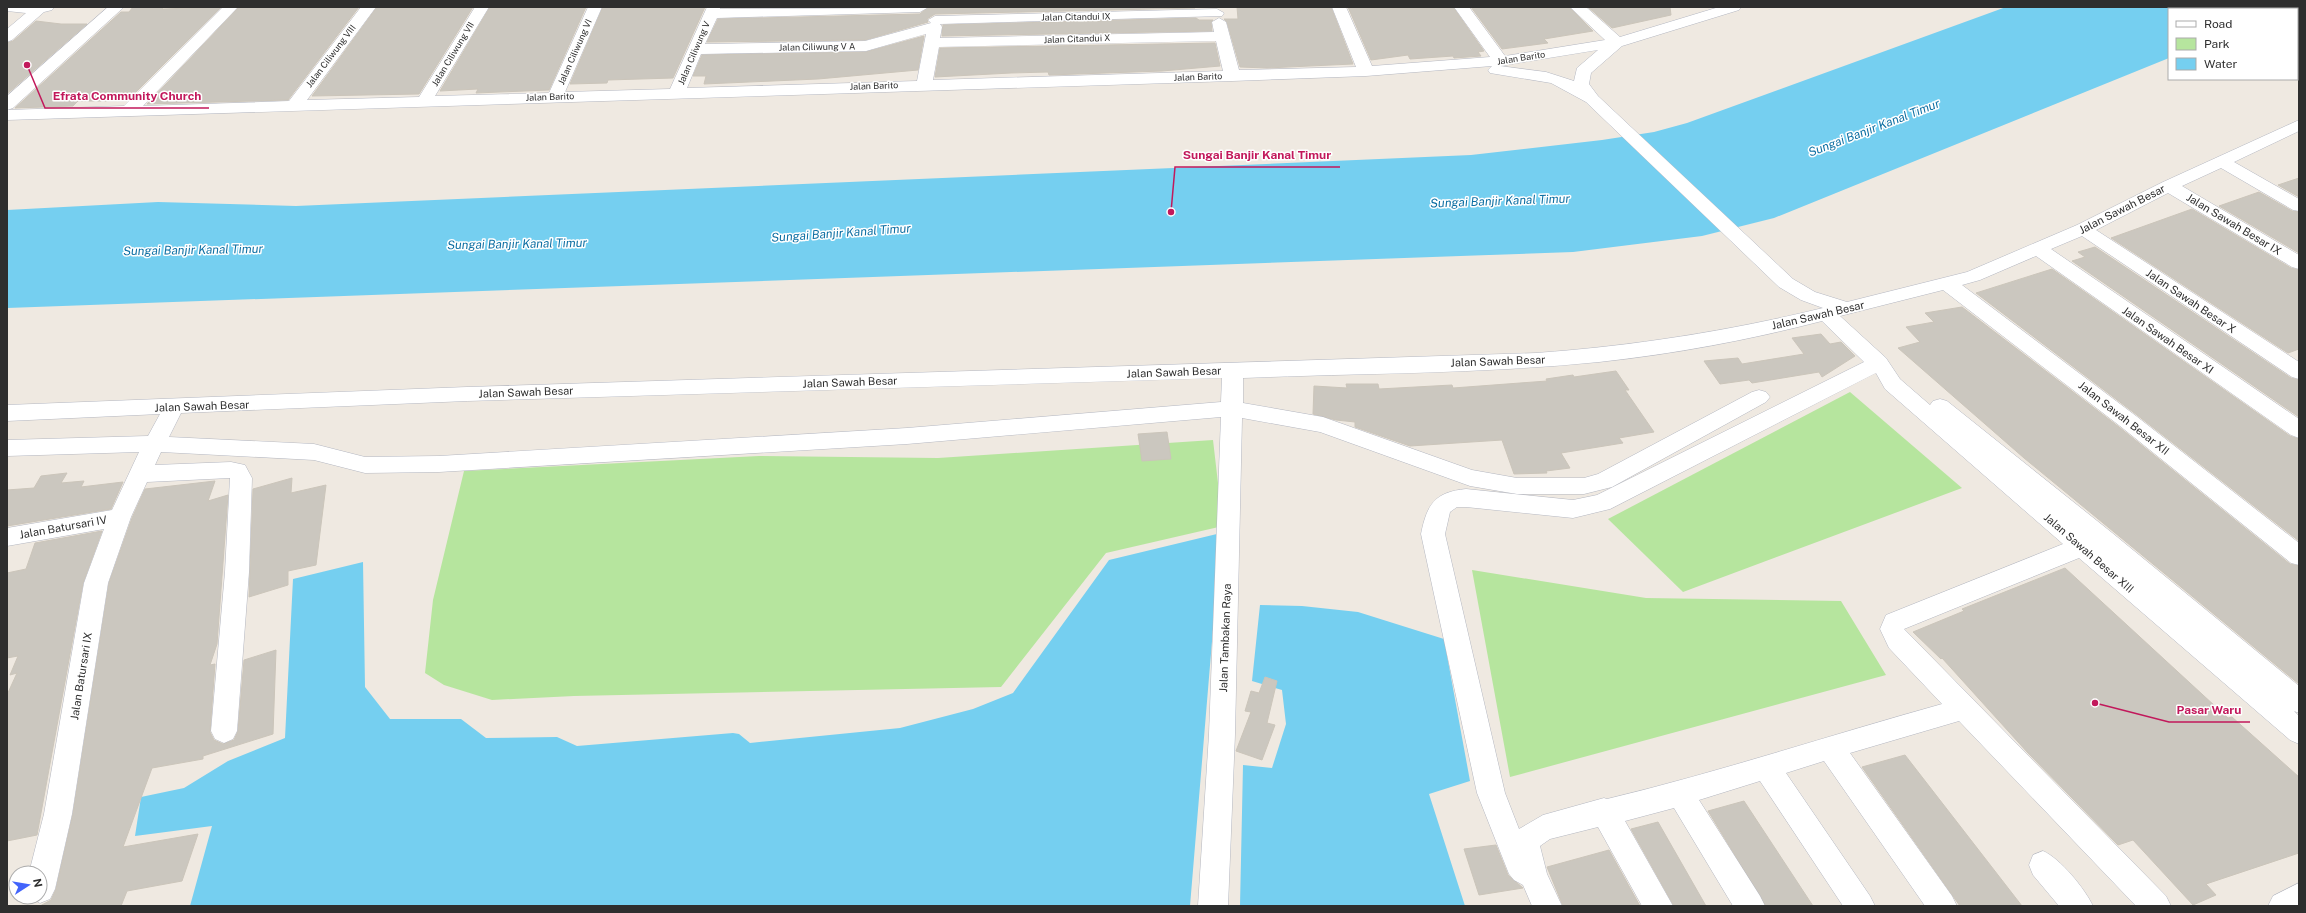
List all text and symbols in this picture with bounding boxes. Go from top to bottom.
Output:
legend [2168,8,2298,80]
street label: Jalan Citandui IX [1041,10,1111,23]
street label: Jalan Ciliwung VI [555,17,594,86]
text: Road [2204,17,2232,31]
street label: Jalan Ciliwung V [675,19,712,86]
street label: Jalan Ciliwung VII [429,20,476,88]
street label: Jalan Ciliwung VIII [303,22,358,89]
street label: Jalan Citandui X [1043,32,1111,45]
text: Park [2204,37,2230,51]
street label: Jalan Ciliwung V A [779,40,856,53]
street label: Jalan Barito [1496,48,1546,67]
text: Water [2204,57,2238,71]
street label: Jalan Barito [1173,70,1223,83]
street label: Jalan Barito [849,79,899,92]
callout: Efrata Community Church [45,84,209,108]
text: Efrata Community Church [53,89,201,103]
street label: Jalan Barito [525,90,575,103]
water label: Sungai Banjir Kanal Timur [1806,96,1942,160]
callout: Sungai Banjir Kanal Timur [1175,143,1340,167]
text: Sungai Banjir Kanal Timur [1183,148,1331,162]
street label: Jalan Sawah Besar [2077,182,2167,236]
street label: Jalan Sawah Besar IX [2184,191,2284,257]
water label: Sungai Banjir Kanal Timur [1430,192,1571,210]
water label: Sungai Banjir Kanal Timur [771,221,912,245]
water label: Sungai Banjir Kanal Timur [447,236,588,252]
water label: Sungai Banjir Kanal Timur [123,242,264,258]
street label: Jalan Sawah Besar X [2144,267,2238,336]
street label: Jalan Sawah Besar [1770,298,1866,332]
street label: Jalan Sawah Besar XI [2120,304,2216,376]
street label: Jalan Sawah Besar [1450,353,1546,369]
street label: Jalan Sawah Besar [1126,364,1222,380]
street label: Jalan Sawah Besar [802,374,898,390]
street label: Jalan Sawah Besar XII [2076,379,2172,457]
street label: Jalan Sawah Besar [478,384,574,400]
street label: Jalan Sawah Besar [154,398,250,414]
street label: Jalan Sawah Besar XIII [2042,511,2136,595]
street label: Jalan Batursari IV [18,513,108,541]
street label: Jalan Tambakan Raya [1217,583,1233,693]
street label: Jalan Batursari IX [68,631,94,721]
callout: Pasar Waru [2169,698,2250,722]
text: Pasar Waru [2177,703,2241,717]
north arrow [8,865,48,905]
text: N [31,877,45,888]

